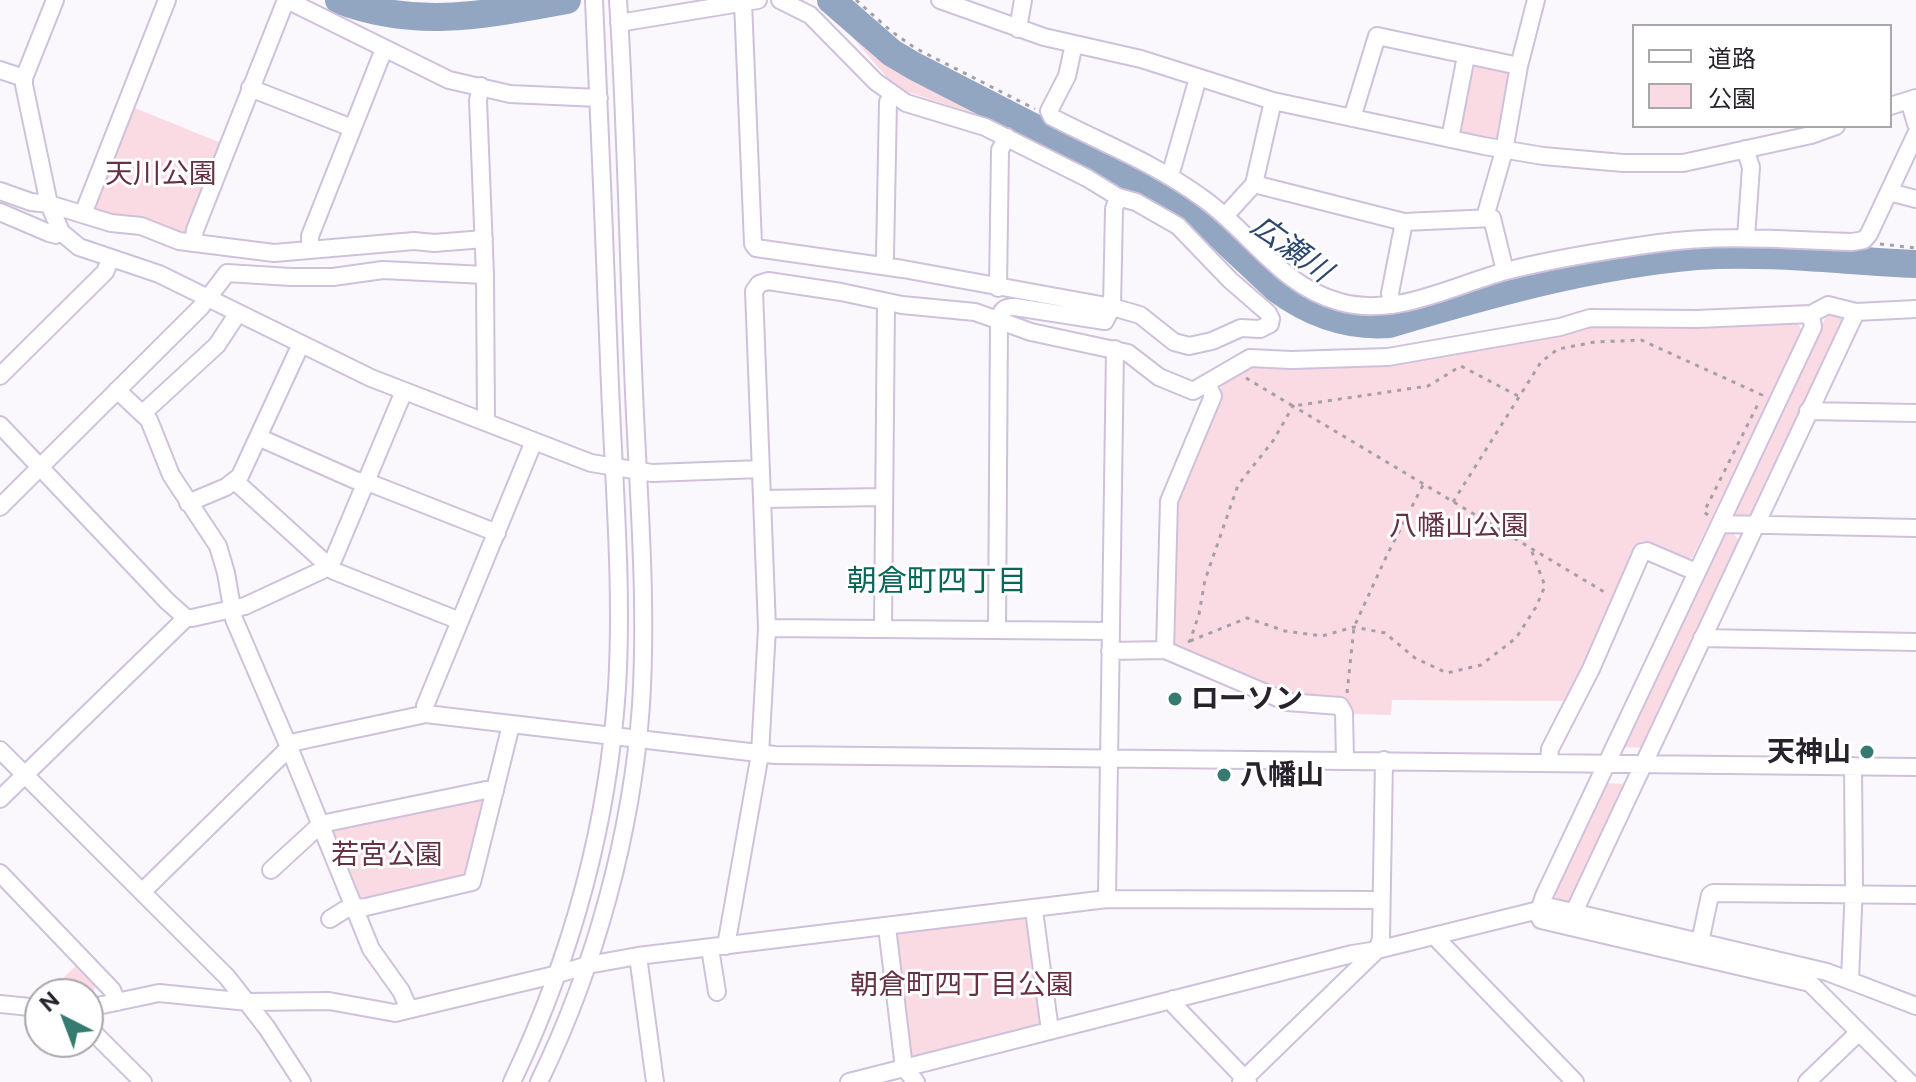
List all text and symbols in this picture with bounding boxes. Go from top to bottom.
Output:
legend [1632,24,1892,128]
text: 道路 [1708,44,1756,72]
text: 公園 [1708,84,1756,112]
park label: 天川公園 [105,157,217,191]
water label: 広瀬川 [1244,208,1338,290]
park label: 八幡山公園 [1389,509,1529,543]
district label: 朝倉町四丁目 [847,564,1027,600]
place label: ローソン [1191,682,1303,716]
marker: ローソン [1166,690,1184,708]
place label: 天神山 [1767,735,1851,769]
marker: 天神山 [1858,743,1876,761]
place label: 八幡山 [1240,758,1324,792]
marker: 八幡山 [1215,766,1233,784]
park label: 若宮公園 [331,838,443,872]
park label: 朝倉町四丁目公園 [850,968,1074,1002]
north arrow [24,978,104,1058]
text: N [34,986,64,1017]

